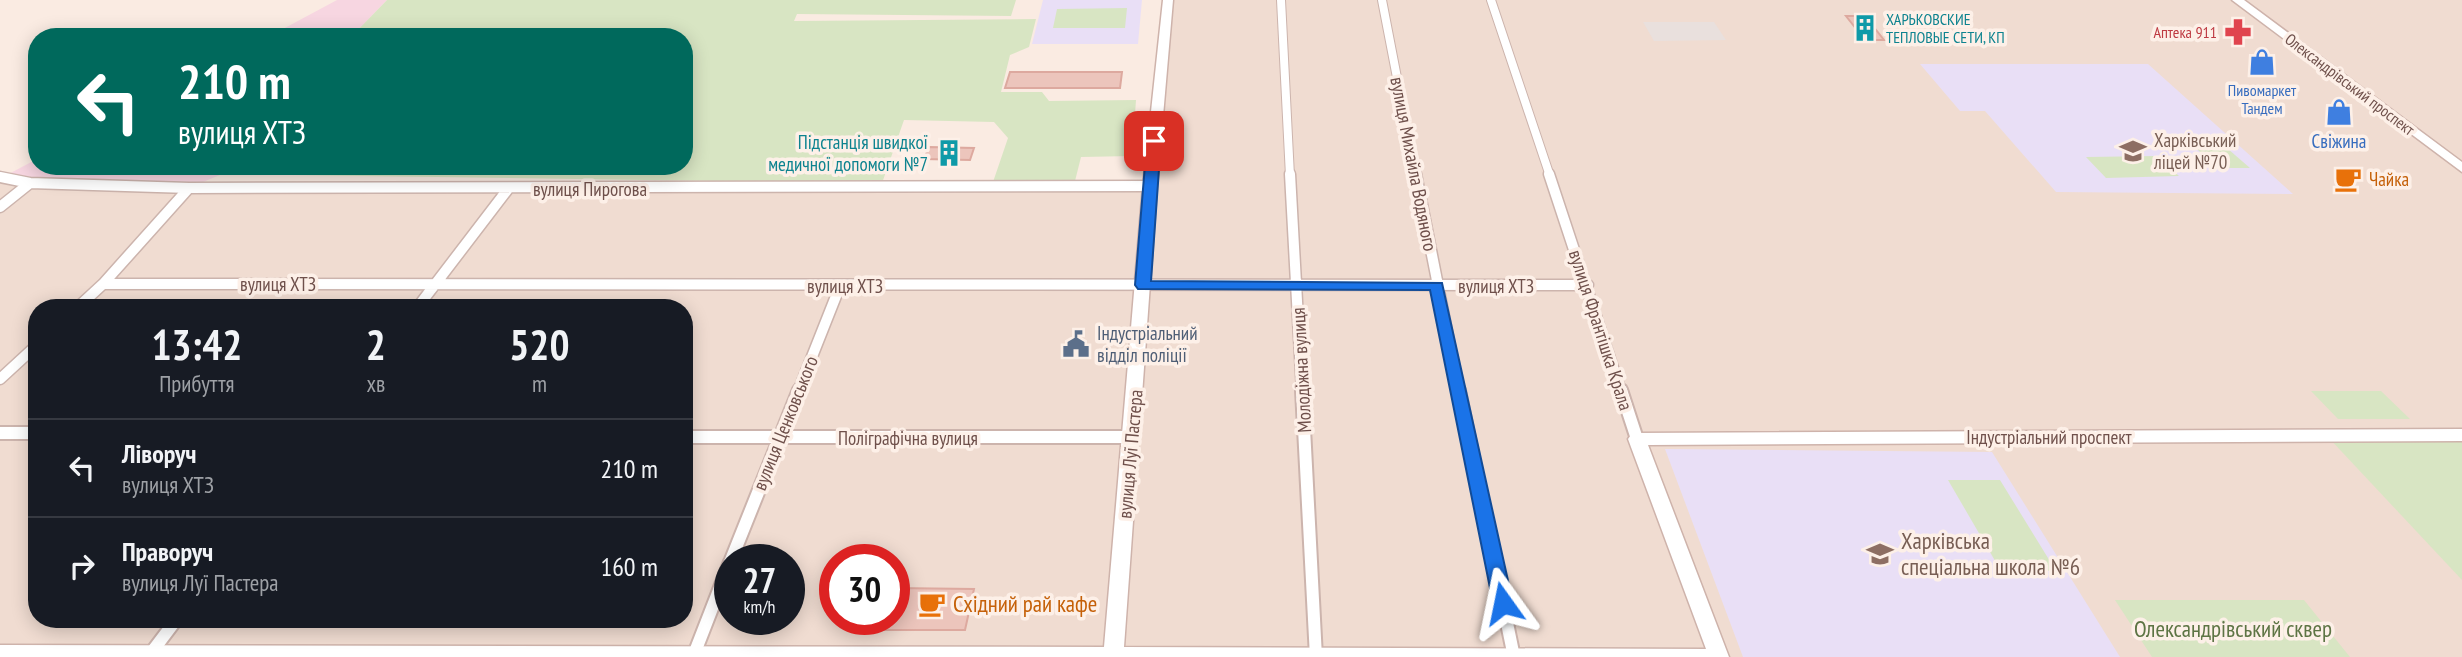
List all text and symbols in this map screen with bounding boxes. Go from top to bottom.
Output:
place label: ХАРЬКОВСКИЕ ТЕПЛОВЫЕ СЕТИ, КП [1886,9,2005,47]
building icon: ХАРЬКОВСКИЕ ТЕПЛОВЫЕ СЕТИ, КП [1850,13,1880,43]
pharmacy icon: Аптека 911 [2223,17,2253,47]
place label: Аптека 911 [2153,22,2217,42]
street label: Олександрівський проспект [2281,29,2419,140]
shop icon: Пивомаркет Тандем [2247,47,2277,77]
text: 210 m [178,49,291,113]
icon: left [63,56,154,147]
street label: вулиця Михайла Водяного [1385,75,1443,253]
place label: Пивомаркет Тандем [2228,80,2297,118]
shop icon: Свіжина [2324,97,2354,127]
text: вулиця ХТЗ [178,111,306,153]
pin [1124,111,1184,171]
icon: arrive [1135,122,1173,160]
place label: Харківський ліцей №70 [2153,128,2236,174]
place label: Свіжина [2312,129,2366,153]
place label: Підстанція швидкої медичної допомоги №7 [768,130,928,176]
school or university icon: Харківський ліцей №70 [2118,136,2148,166]
building icon: Підстанція швидкої медичної допомоги №7 [934,138,964,168]
cafe icon: Чайка [2333,164,2363,194]
place label: Чайка [2369,167,2409,191]
street label: вулиця Пирогова [533,177,647,201]
street label: вулиця Франтішка Крала [1564,247,1638,413]
street label: вулиця ХТЗ [240,272,316,296]
street label: вулиця ХТЗ [807,274,883,298]
street label: вулиця ХТЗ [1458,274,1534,298]
street label: Молодіжна вулиця [1286,307,1316,433]
text: 13:42 [151,317,242,372]
text: 2 [366,317,386,372]
text: 520 [509,317,570,372]
place label: Індустріальний відділ поліції [1097,321,1198,367]
public building icon: Індустріальний відділ поліції [1061,329,1091,359]
street label: вулиця Ценковського [747,352,823,494]
text: Прибуття [159,369,235,398]
text: хв [366,369,385,398]
text: m [532,369,547,398]
street label: вулиця Луї Пастера [1112,389,1148,519]
street label: Індустріальний проспект [1966,425,2133,449]
street label: Поліграфічна вулиця [838,426,978,450]
text: Ліворуч [122,437,196,470]
icon: left [63,449,101,487]
text: 210 m [600,452,658,485]
text: вулиця ХТЗ [122,470,214,499]
place label: Харківська спеціальна школа №6 [1901,526,2080,581]
text: Праворуч [122,535,213,568]
school or university icon: Харківська спеціальна школа №6 [1865,539,1895,569]
speed limit sign: 30 [819,544,910,635]
icon: right [63,547,101,585]
text: 160 m [600,550,658,583]
text: 27 [743,557,776,603]
position arrow [1466,566,1540,640]
text: вулиця Луї Пастера [122,568,278,597]
cafe icon: Східний рай кафе [917,589,947,619]
place label: Східний рай кафе [953,589,1097,618]
text: km/h [744,595,775,618]
park label: Олександрівський сквер [2134,614,2332,643]

